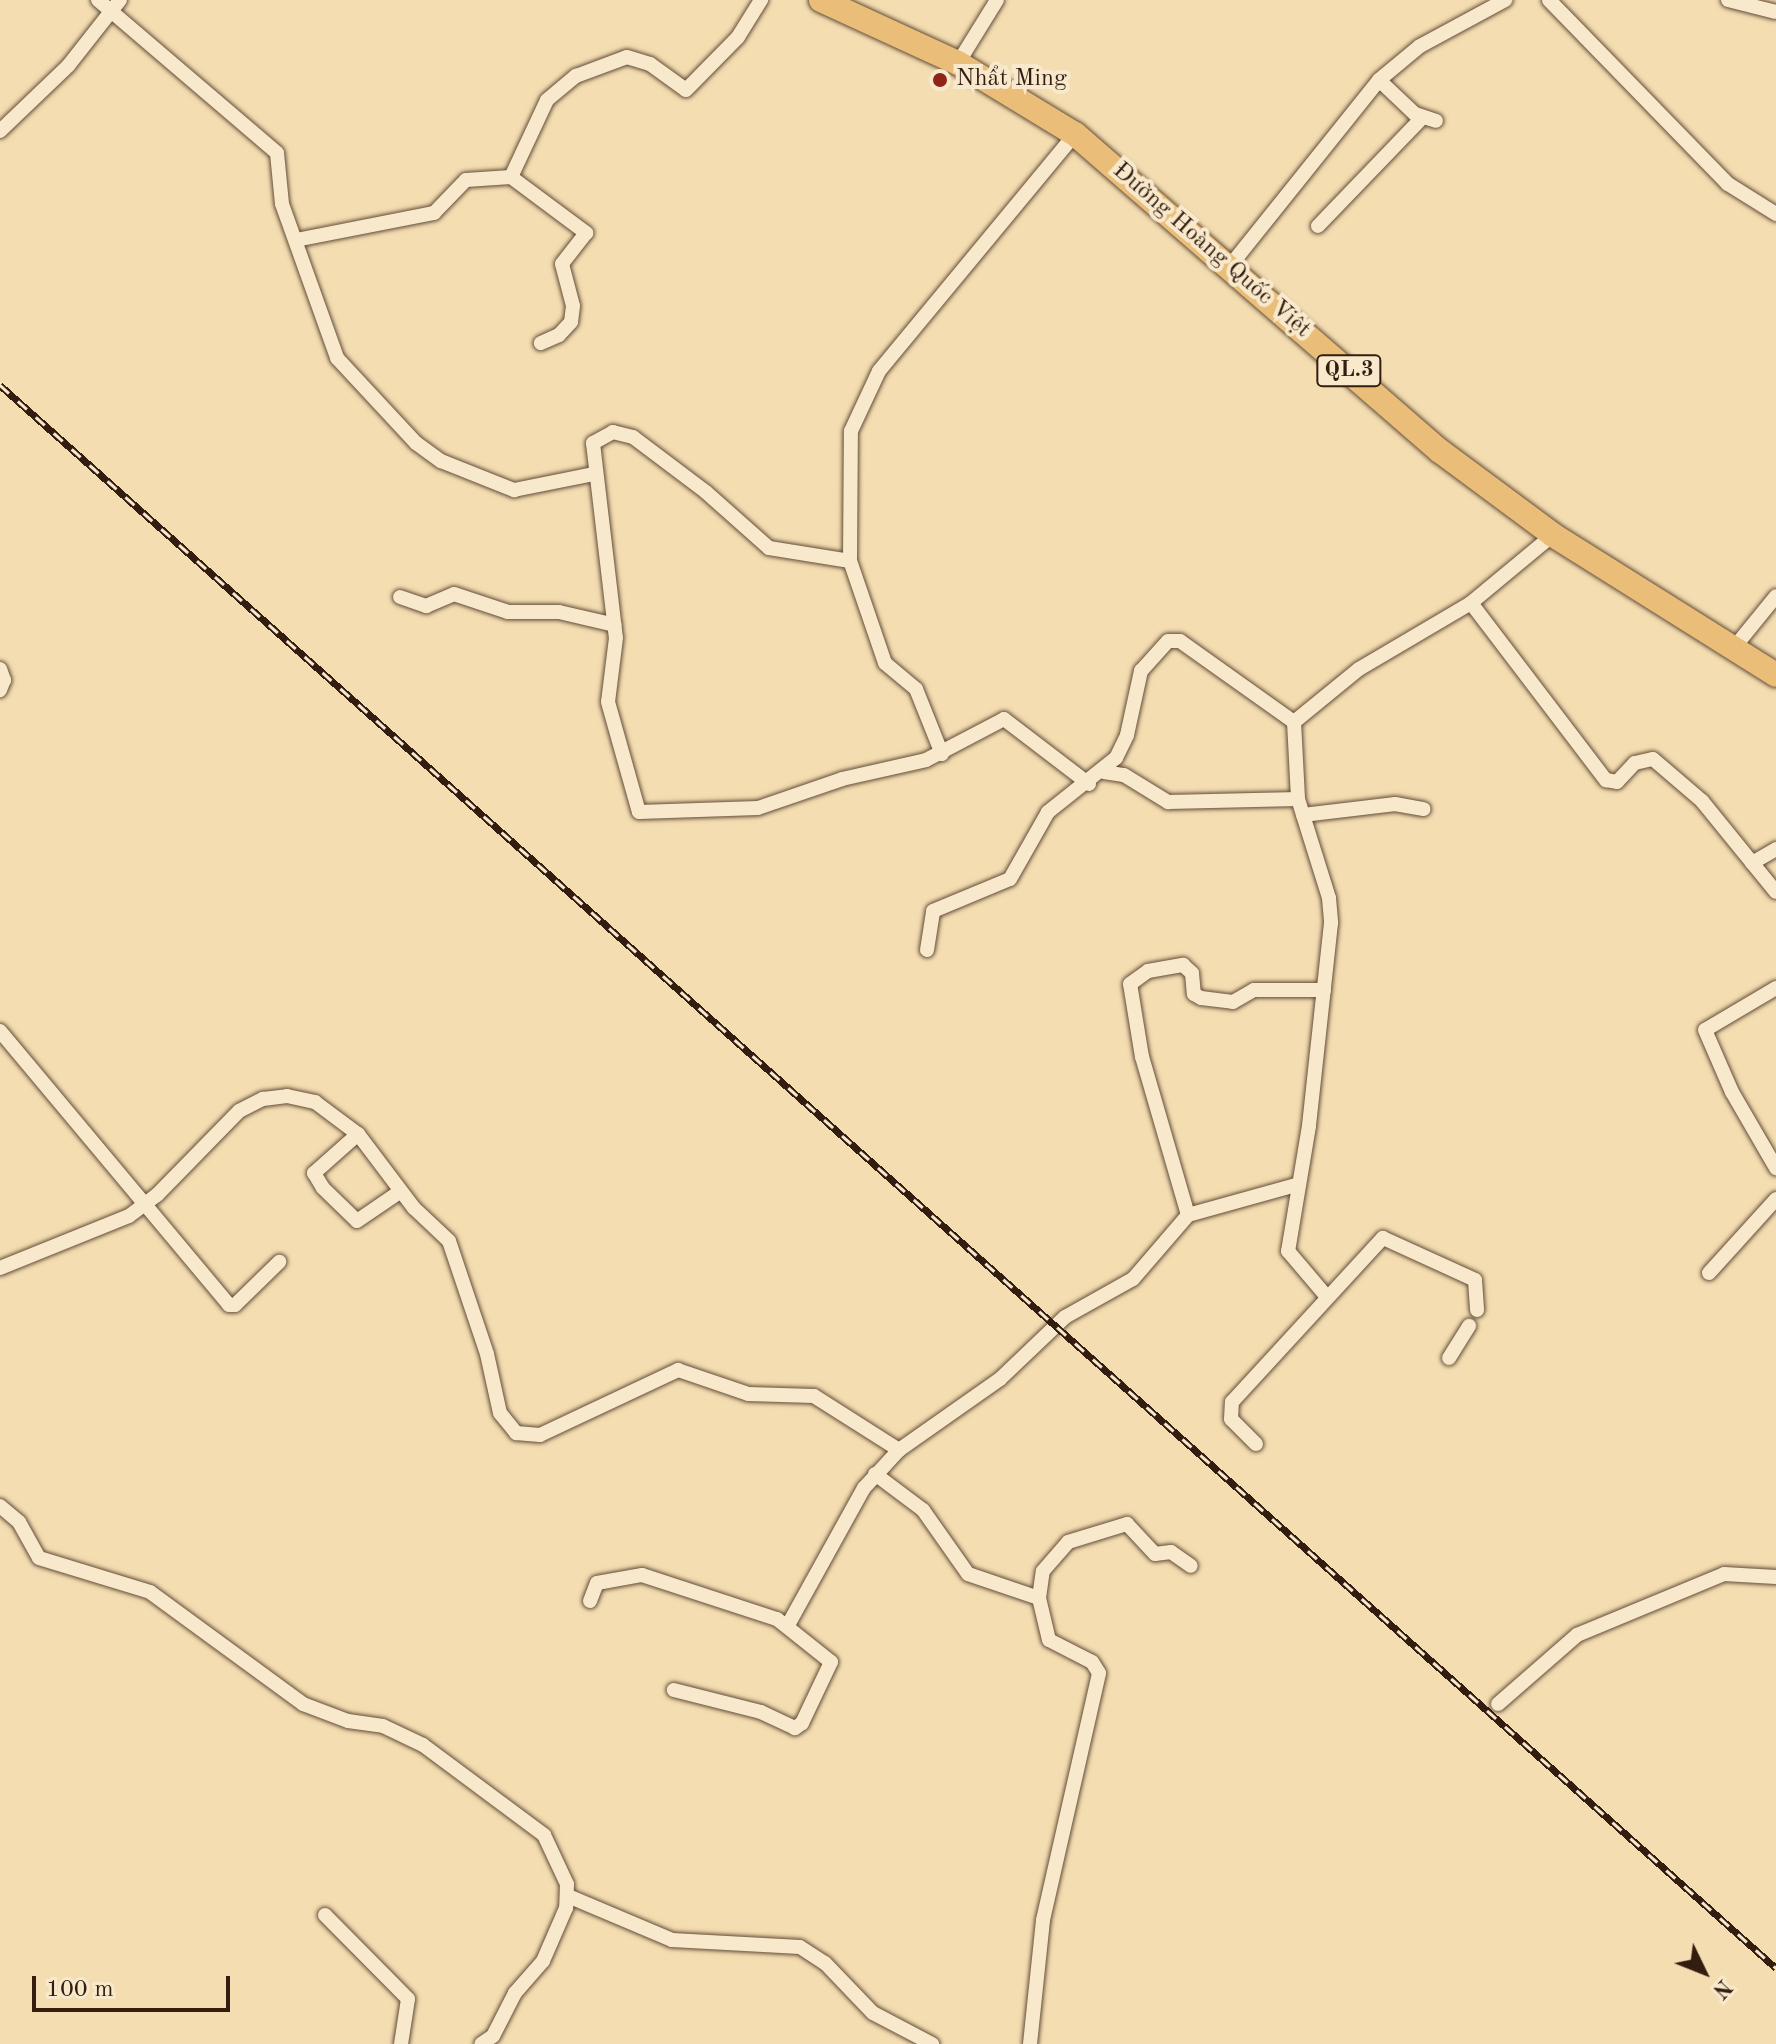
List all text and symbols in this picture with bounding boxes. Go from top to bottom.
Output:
place label: Nhẩt Ming [956,66,1067,94]
marker: Nhẩt Ming [931,71,949,89]
street label: Đường Hoàng Quốc Việt [1106,157,1316,345]
road number: QL.3 [1315,353,1383,389]
north arrow [1664,1932,1744,2012]
scale bar [36,1960,234,2010]
text: N [1708,1975,1735,2002]
text: 100 m [46,1978,114,2002]

